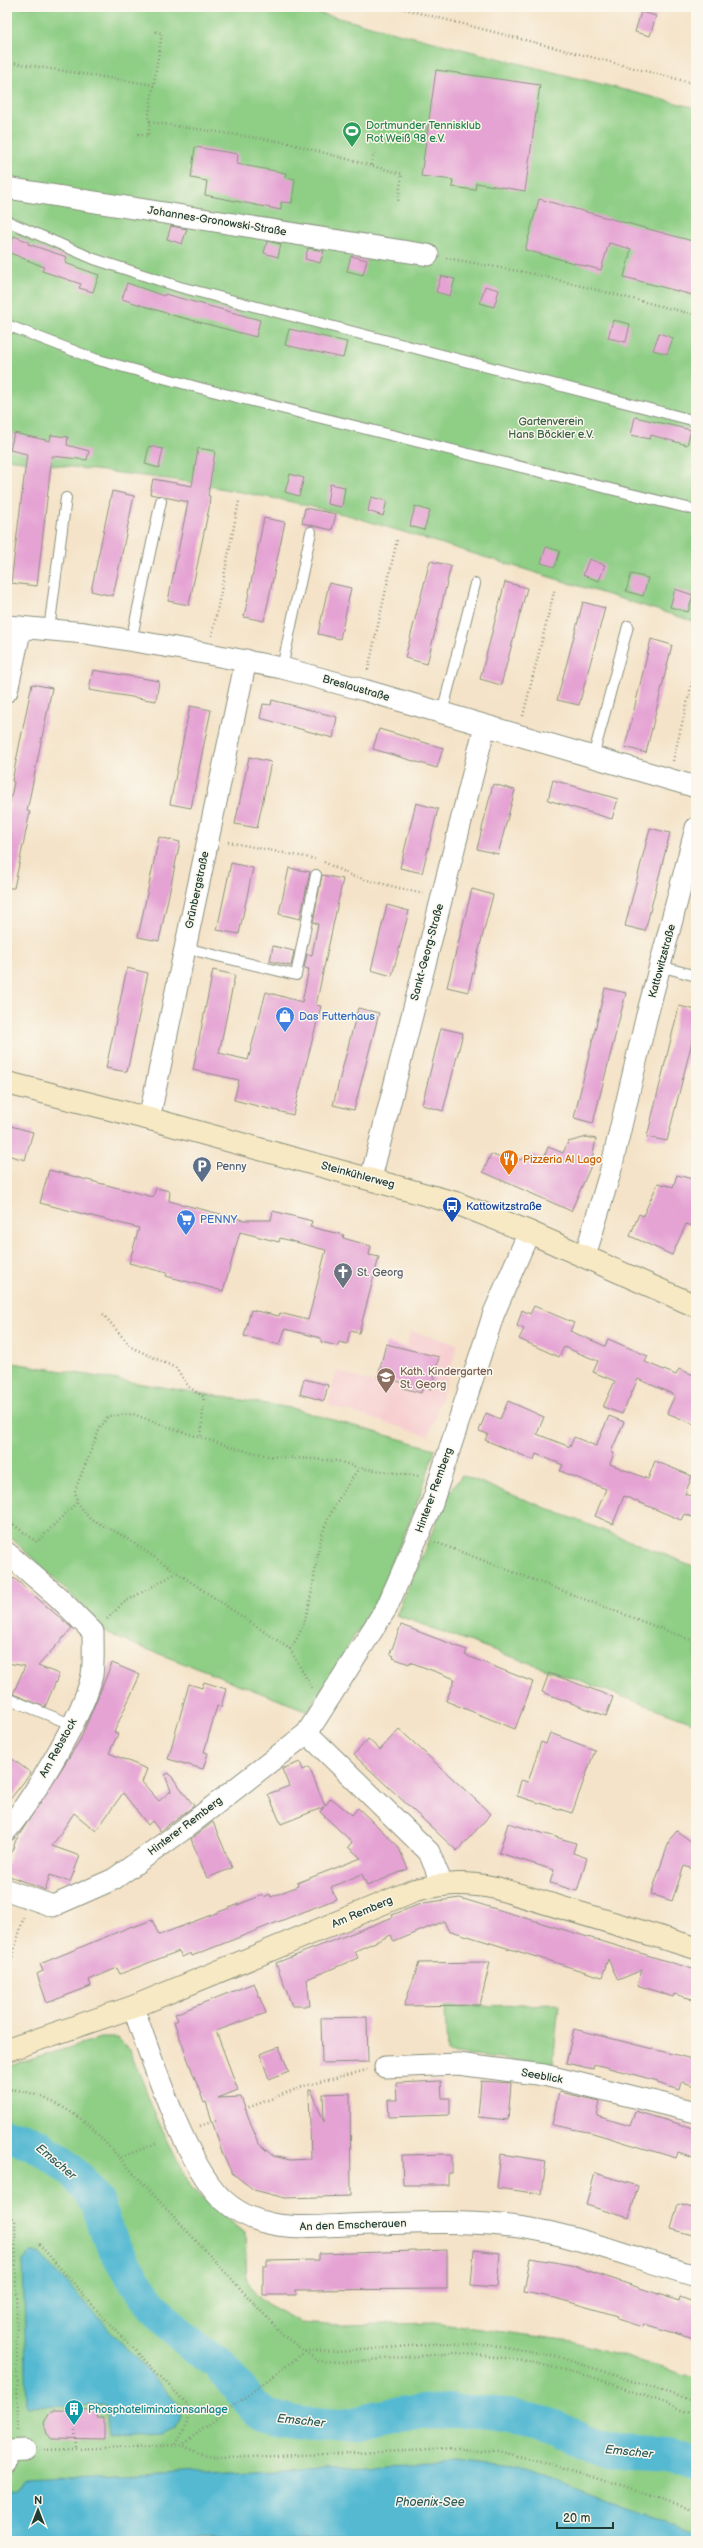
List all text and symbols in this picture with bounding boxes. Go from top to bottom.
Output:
place label: Dortmunder Tennisklub Rot Weiß 98 e.V. [366,119,481,145]
sports icon: Dortmunder Tennisklub Rot Weiß 98 e.V. [341,120,363,148]
street label: Johannes-Gronowski-Straße [147,204,288,238]
park label: Gartenverein Hans Böckler e.V. [508,415,594,441]
street label: Breslaustraße [321,672,392,704]
street label: Grünbergstraße [182,850,212,930]
street label: Sankt-Georg-Straße [408,902,446,1002]
street label: Kattowitzstraße [646,922,678,999]
shop icon: Das Futterhaus [274,1005,296,1033]
place label: Das Futterhaus [299,1010,375,1023]
restaurant icon: Pizzeria Al Lago [498,1148,520,1176]
place label: Pizzeria Al Lago [523,1153,602,1166]
parking icon: Penny [191,1155,213,1183]
street label: Steinkühlerweg [320,1159,396,1191]
place label: Penny [216,1160,246,1173]
bus stop icon: Kattowitzstraße [441,1195,463,1223]
place label: Kattowitzstraße [466,1200,542,1213]
supermarket icon: PENNY [175,1208,197,1236]
place label: PENNY [200,1213,238,1226]
church icon: St. Georg [332,1261,354,1289]
place label: St. Georg [357,1266,403,1279]
place label: Kath. Kindergarten St. Georg [400,1365,493,1391]
school or university icon: Kath. Kindergarten St. Georg [375,1366,397,1394]
street label: Hinterer Remberg [413,1446,455,1534]
street label: Am Rebstock [36,1716,80,1780]
street label: Hinterer Remberg [145,1794,225,1858]
street label: Am Remberg [329,1893,395,1931]
street label: Seeblick [520,2066,564,2086]
water label: Emscher [33,2141,80,2184]
street label: An den Emscherauen [299,2217,407,2233]
building icon: Phosphateliminationsanlage [63,2398,85,2426]
place label: Phosphateliminationsanlage [88,2403,228,2416]
water label: Emscher [276,2411,327,2431]
water label: Emscher [604,2442,655,2462]
north arrow [18,2490,58,2530]
text: N [34,2494,42,2507]
water label: Phoenix-See [395,2495,465,2510]
scale bar [557,2504,613,2530]
text: 20 m [563,2511,590,2526]

